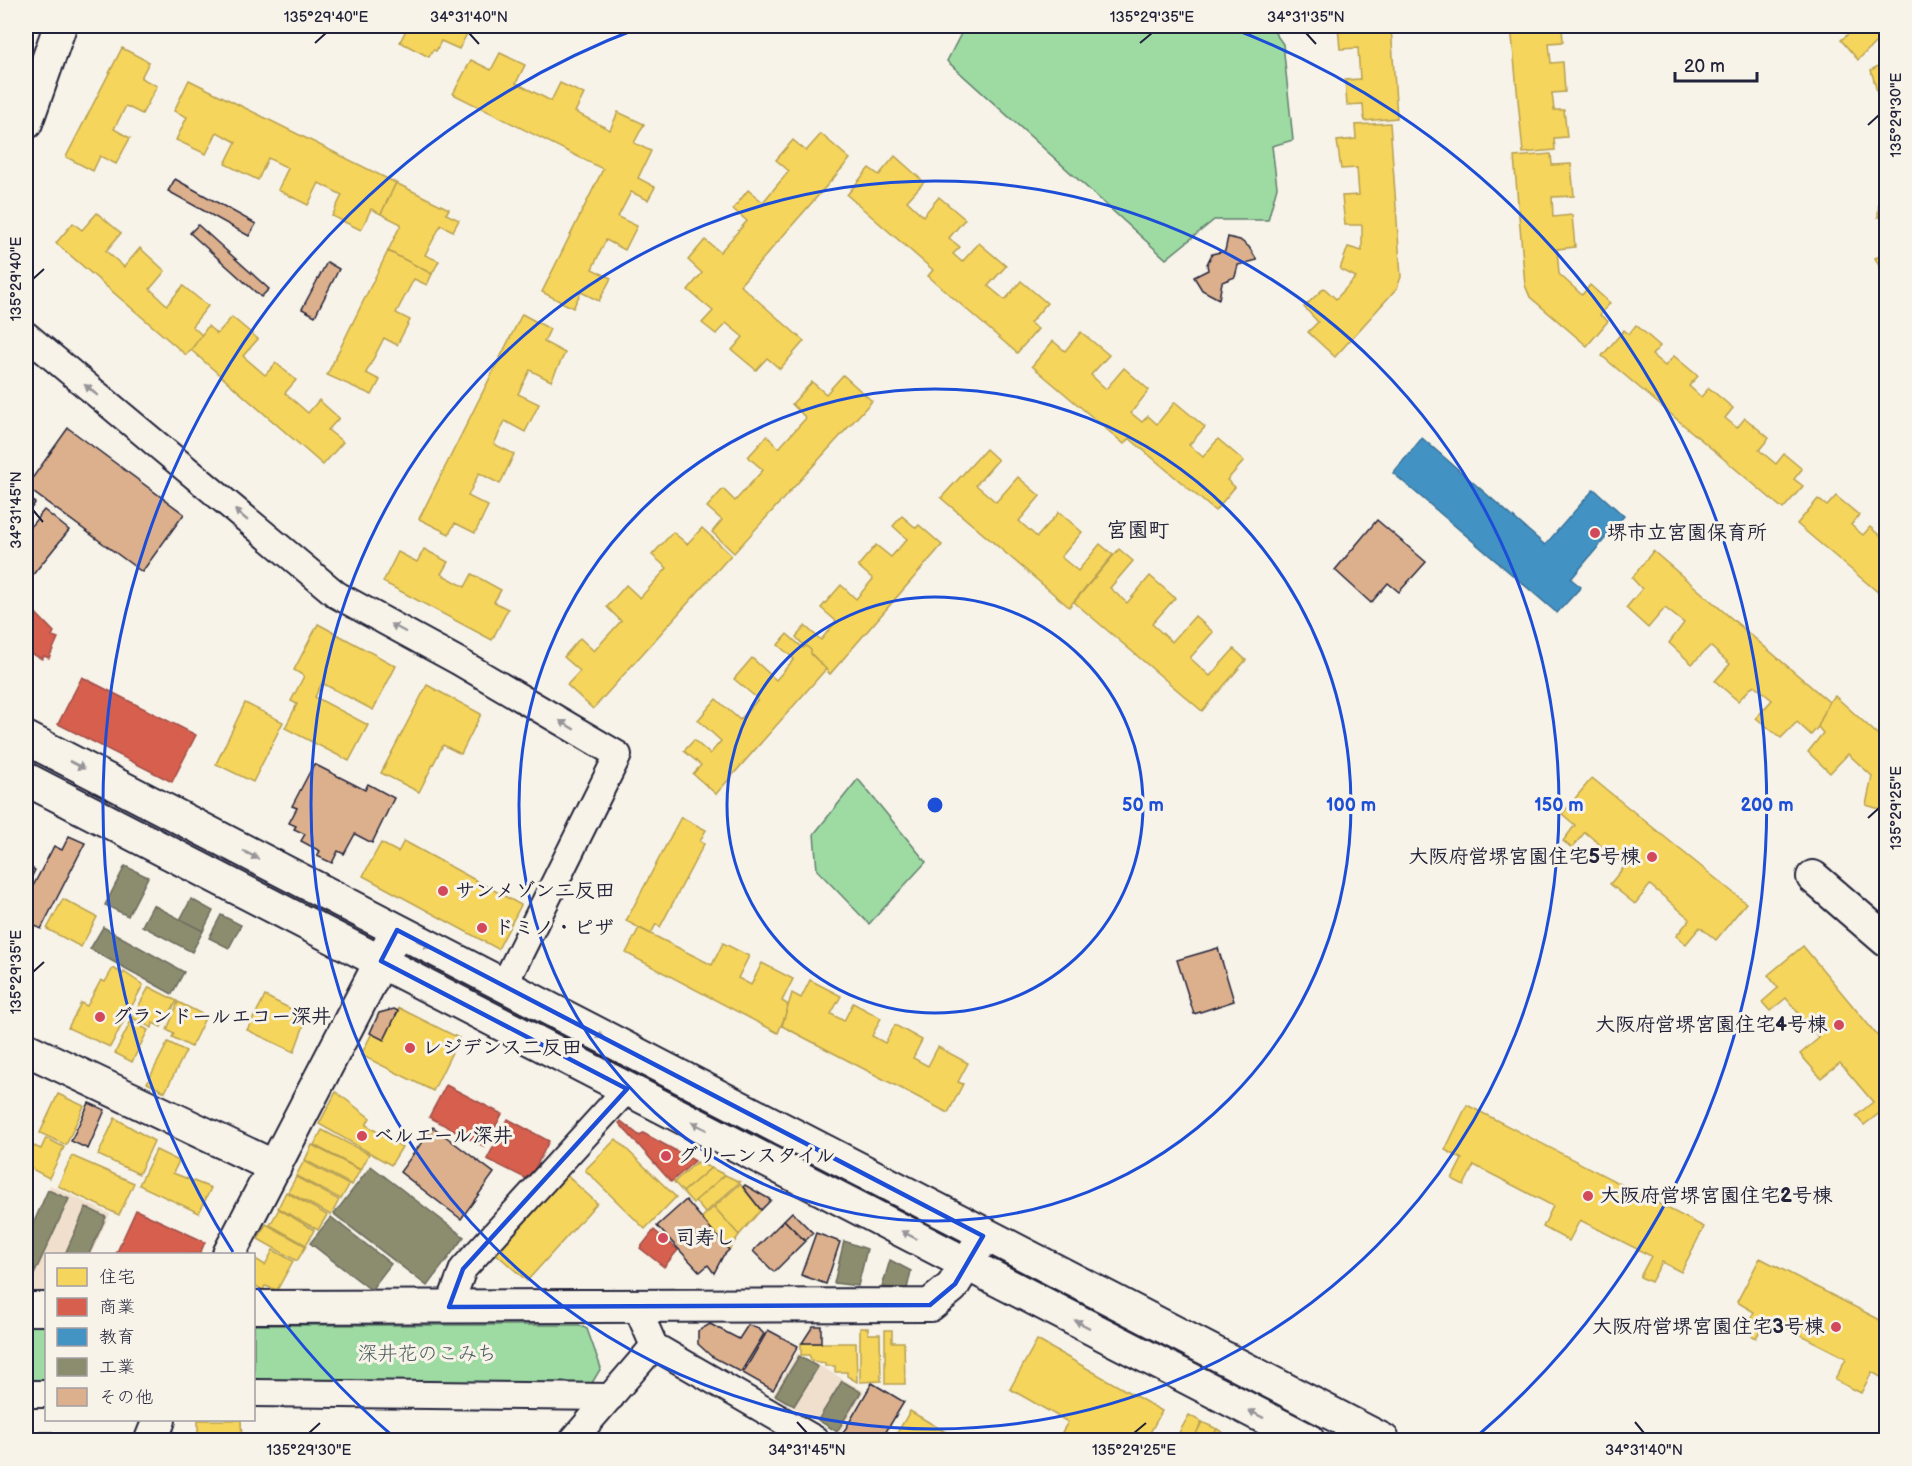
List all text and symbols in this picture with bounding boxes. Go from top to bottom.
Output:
text: 135°29'40"E [284,8,368,27]
text: 34°31'40"N [430,8,508,27]
text: 135°29'35"E [1110,8,1194,27]
text: 34°31'35"N [1267,8,1345,27]
scale bar [1675,45,1758,83]
text: 20 m [1684,56,1725,77]
text: 135°29'30"E [1887,73,1906,157]
text: 135°29'40"E [7,237,26,321]
one-way arrow [83,383,99,396]
text: 34°31'45"N [7,471,26,549]
one-way arrow [233,509,248,521]
district label: 宮園町 [1107,518,1170,543]
place label: 堺市立宮園保育所 [1607,521,1767,545]
marker: 堺市立宮園保育所 [1588,526,1602,540]
one-way arrow [389,623,406,633]
one-way arrow [558,720,575,730]
one-way arrow [69,760,86,770]
text: 135°29'25"E [1887,766,1906,850]
centre of rings [925,795,945,815]
text: 50 m [1122,795,1164,816]
text: 100 m [1326,795,1376,816]
text: 150 m [1534,795,1584,816]
text: 200 m [1740,795,1794,816]
place label: 大阪府営堺宮園住宅5号棟 [1408,845,1641,869]
one-way arrow [242,850,259,860]
marker: 大阪府営堺宮園住宅5号棟 [1645,850,1659,864]
place label: サンメゾン二反田 [455,879,615,903]
marker: サンメゾン二反田 [436,884,450,898]
place label: ドミノ・ピザ [494,916,614,940]
marker: ドミノ・ピザ [475,921,489,935]
text: 135°29'35"E [7,930,26,1014]
one-way arrow [416,939,433,949]
place label: グランドールエコー深井 [112,1005,331,1029]
marker: グランドールエコー深井 [93,1010,107,1024]
place label: 大阪府営堺宮園住宅4号棟 [1595,1013,1828,1037]
marker: 大阪府営堺宮園住宅4号棟 [1832,1018,1846,1032]
one-way arrow [589,1029,606,1039]
place label: レジデンス二反田 [422,1036,582,1060]
marker: レジデンス二反田 [403,1041,417,1055]
one-way arrow [690,1121,708,1131]
place label: ベルエール深井 [374,1124,513,1148]
marker: ベルエール深井 [355,1129,369,1143]
place label: グリーンスタイル [678,1144,836,1168]
marker: グリーンスタイル [659,1149,673,1163]
place label: 大阪府営堺宮園住宅2号棟 [1600,1184,1833,1208]
marker: 大阪府営堺宮園住宅2号棟 [1581,1189,1595,1203]
place label: 司寿し [675,1226,735,1250]
one-way arrow [901,1230,918,1240]
marker: 司寿し [656,1231,670,1245]
legend [45,1253,255,1421]
text: 住宅 [99,1267,135,1288]
text: 商業 [99,1297,135,1318]
place label: 大阪府営堺宮園住宅3号棟 [1592,1315,1825,1339]
one-way arrow [1074,1320,1091,1329]
marker: 大阪府営堺宮園住宅3号棟 [1829,1320,1843,1334]
text: 教育 [99,1327,135,1348]
park label: 深井花のこみち [357,1342,497,1366]
text: 工業 [99,1357,135,1378]
text: その他 [99,1387,153,1408]
one-way arrow [1247,1409,1264,1418]
text: 135°29'30"E [267,1441,351,1460]
text: 34°31'45"N [768,1441,846,1460]
text: 135°29'25"E [1092,1441,1176,1460]
text: 34°31'40"N [1605,1441,1683,1460]

